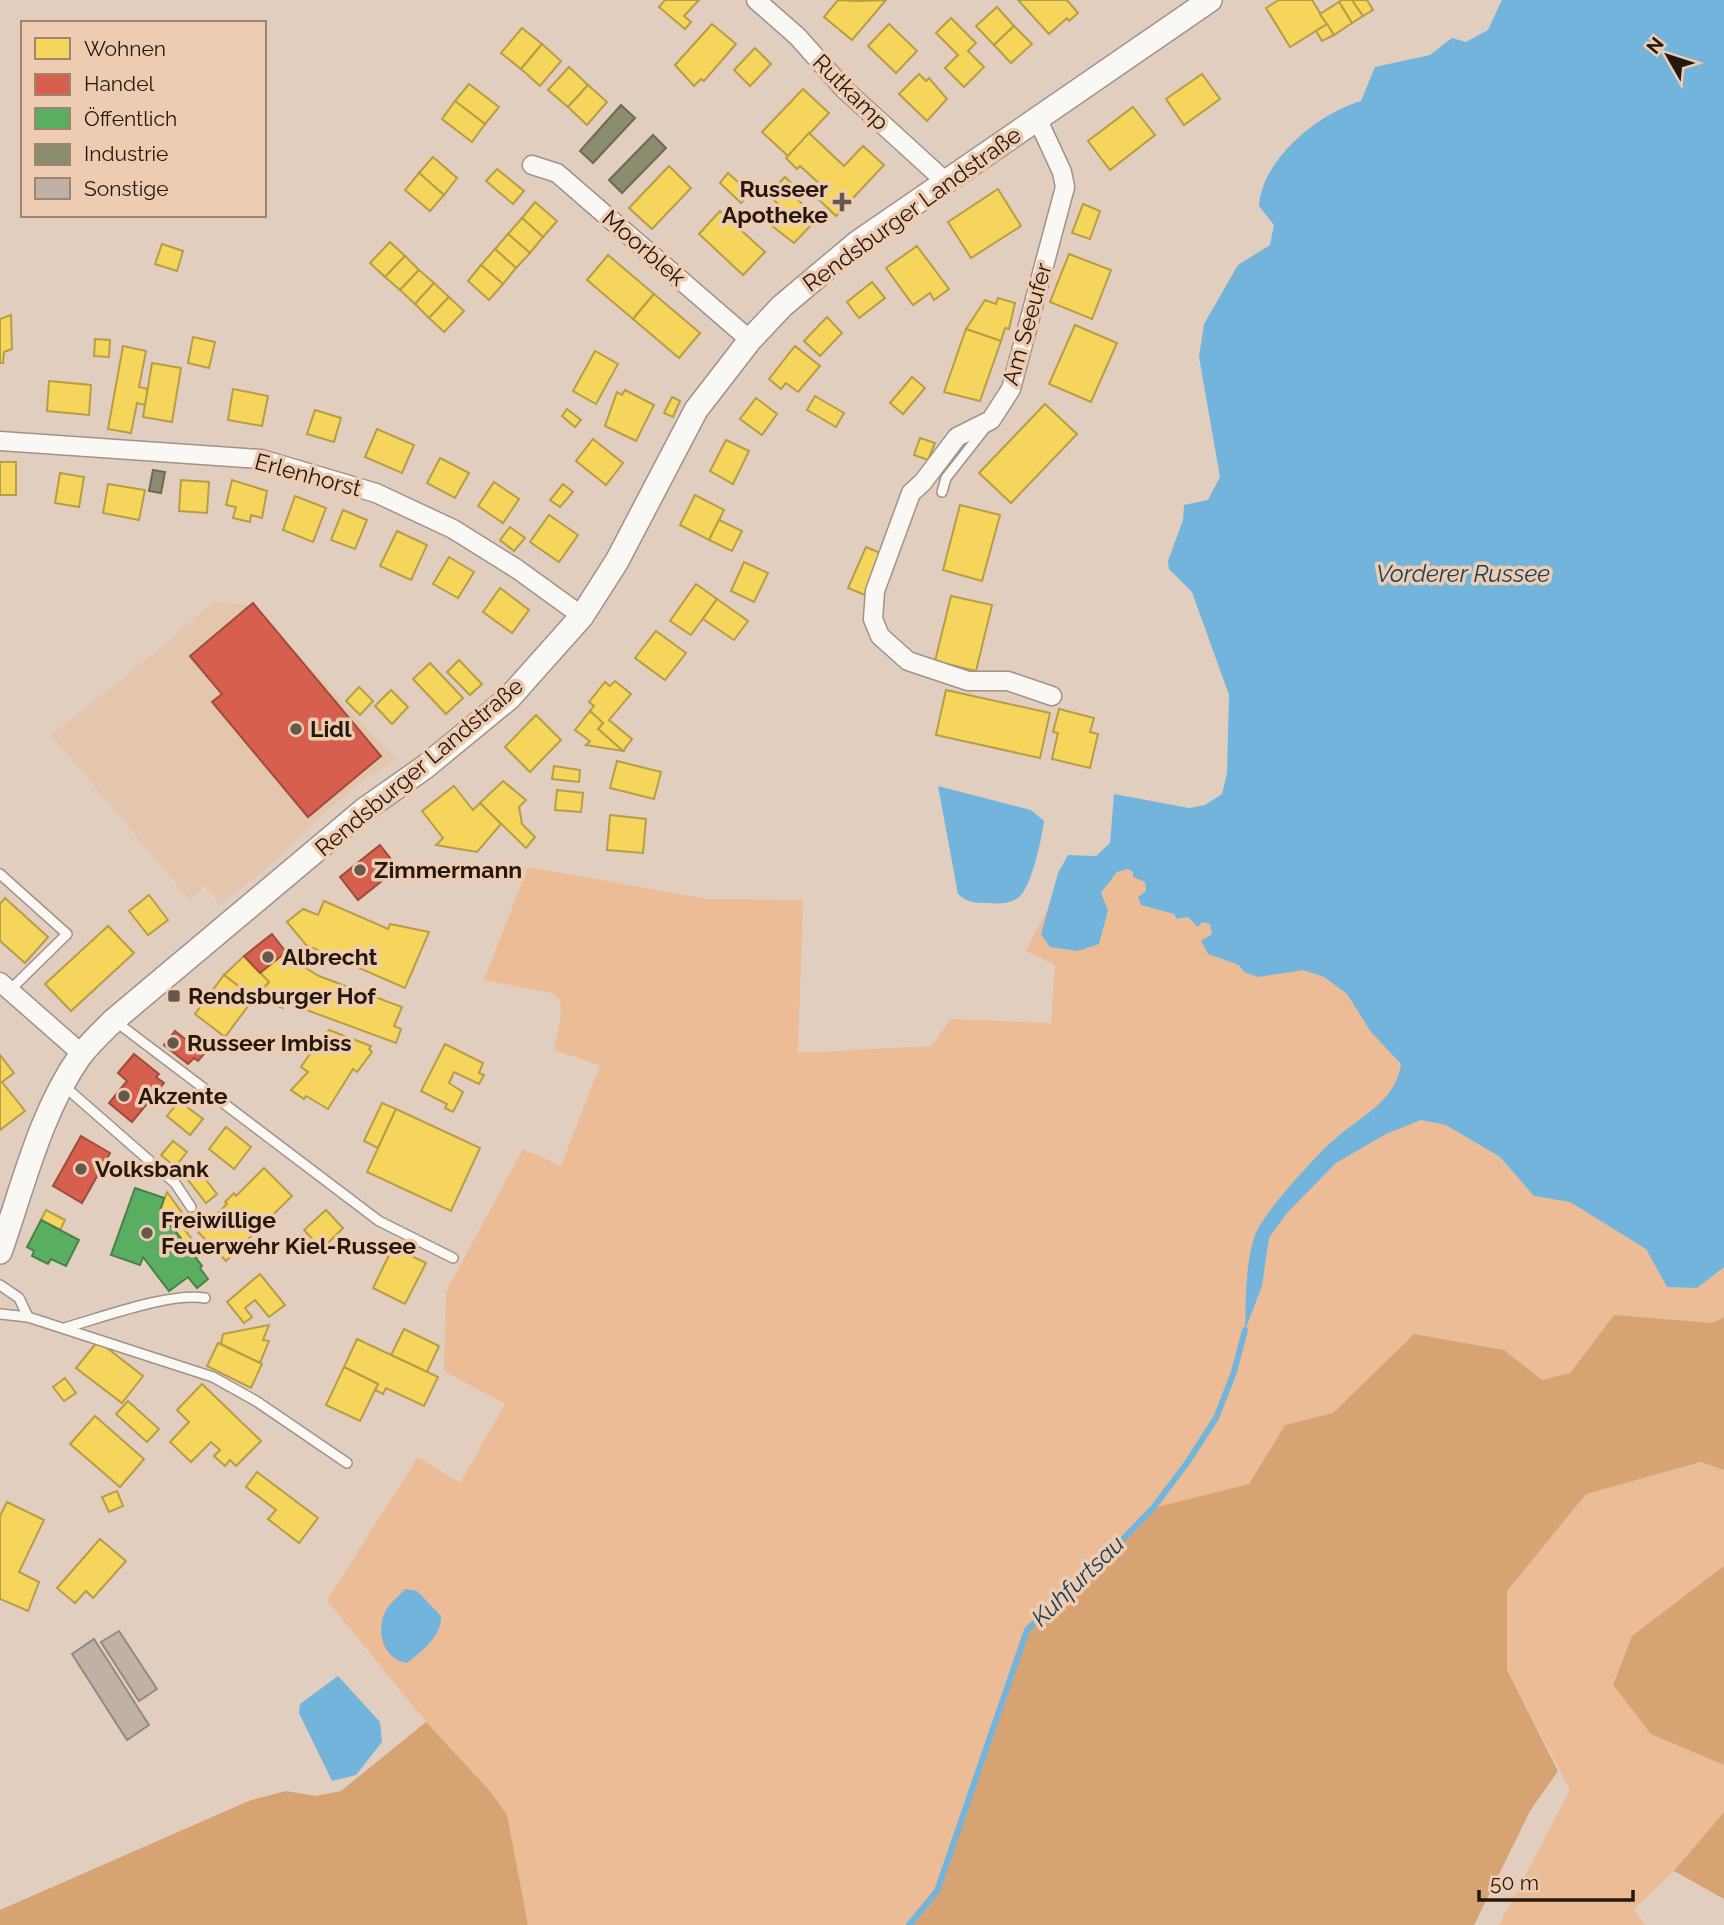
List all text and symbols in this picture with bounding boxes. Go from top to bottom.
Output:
legend [21,21,266,217]
north arrow [1633,21,1703,91]
text: N [1642,33,1668,58]
text: Wohnen [84,36,166,61]
street label: Rutkamp [808,48,895,135]
text: Handel [84,71,154,96]
text: Öffentlich [84,106,177,131]
street label: Rendsburger Landstraße [797,120,1026,297]
text: Industrie [84,141,168,166]
place label: Russeer Apotheke [722,175,828,228]
text: Sonstige [84,176,169,201]
marker: Russeer Apotheke [834,194,850,210]
street label: Moorblek [597,204,692,291]
street label: Am Seeufer [996,260,1057,388]
street label: Erlenhorst [252,447,365,502]
water label: Vorderer Russee [1376,559,1550,588]
street label: Rendsburger Landstraße [309,672,528,861]
place label: Lidl [310,715,352,742]
marker: Lidl [288,721,304,737]
place label: Zimmermann [374,856,522,883]
marker: Zimmermann [352,862,368,878]
place label: Albrecht [282,943,378,970]
marker: Albrecht [260,949,276,965]
place label: Rendsburger Hof [188,982,377,1009]
marker: Rendsburger Hof [166,988,182,1004]
place label: Russeer Imbiss [187,1029,352,1056]
marker: Russeer Imbiss [165,1035,181,1051]
place label: Akzente [138,1082,228,1109]
marker: Akzente [116,1088,132,1104]
place label: Volksbank [95,1155,209,1182]
marker: Volksbank [73,1161,89,1177]
place label: Freiwillige Feuerwehr Kiel-Russee [161,1206,416,1259]
marker: Freiwillige Feuerwehr Kiel-Russee [139,1225,155,1241]
water label: Kuhfurtsau [1025,1529,1130,1632]
scale bar [1479,1858,1633,1902]
text: 50 m [1490,1870,1539,1895]

